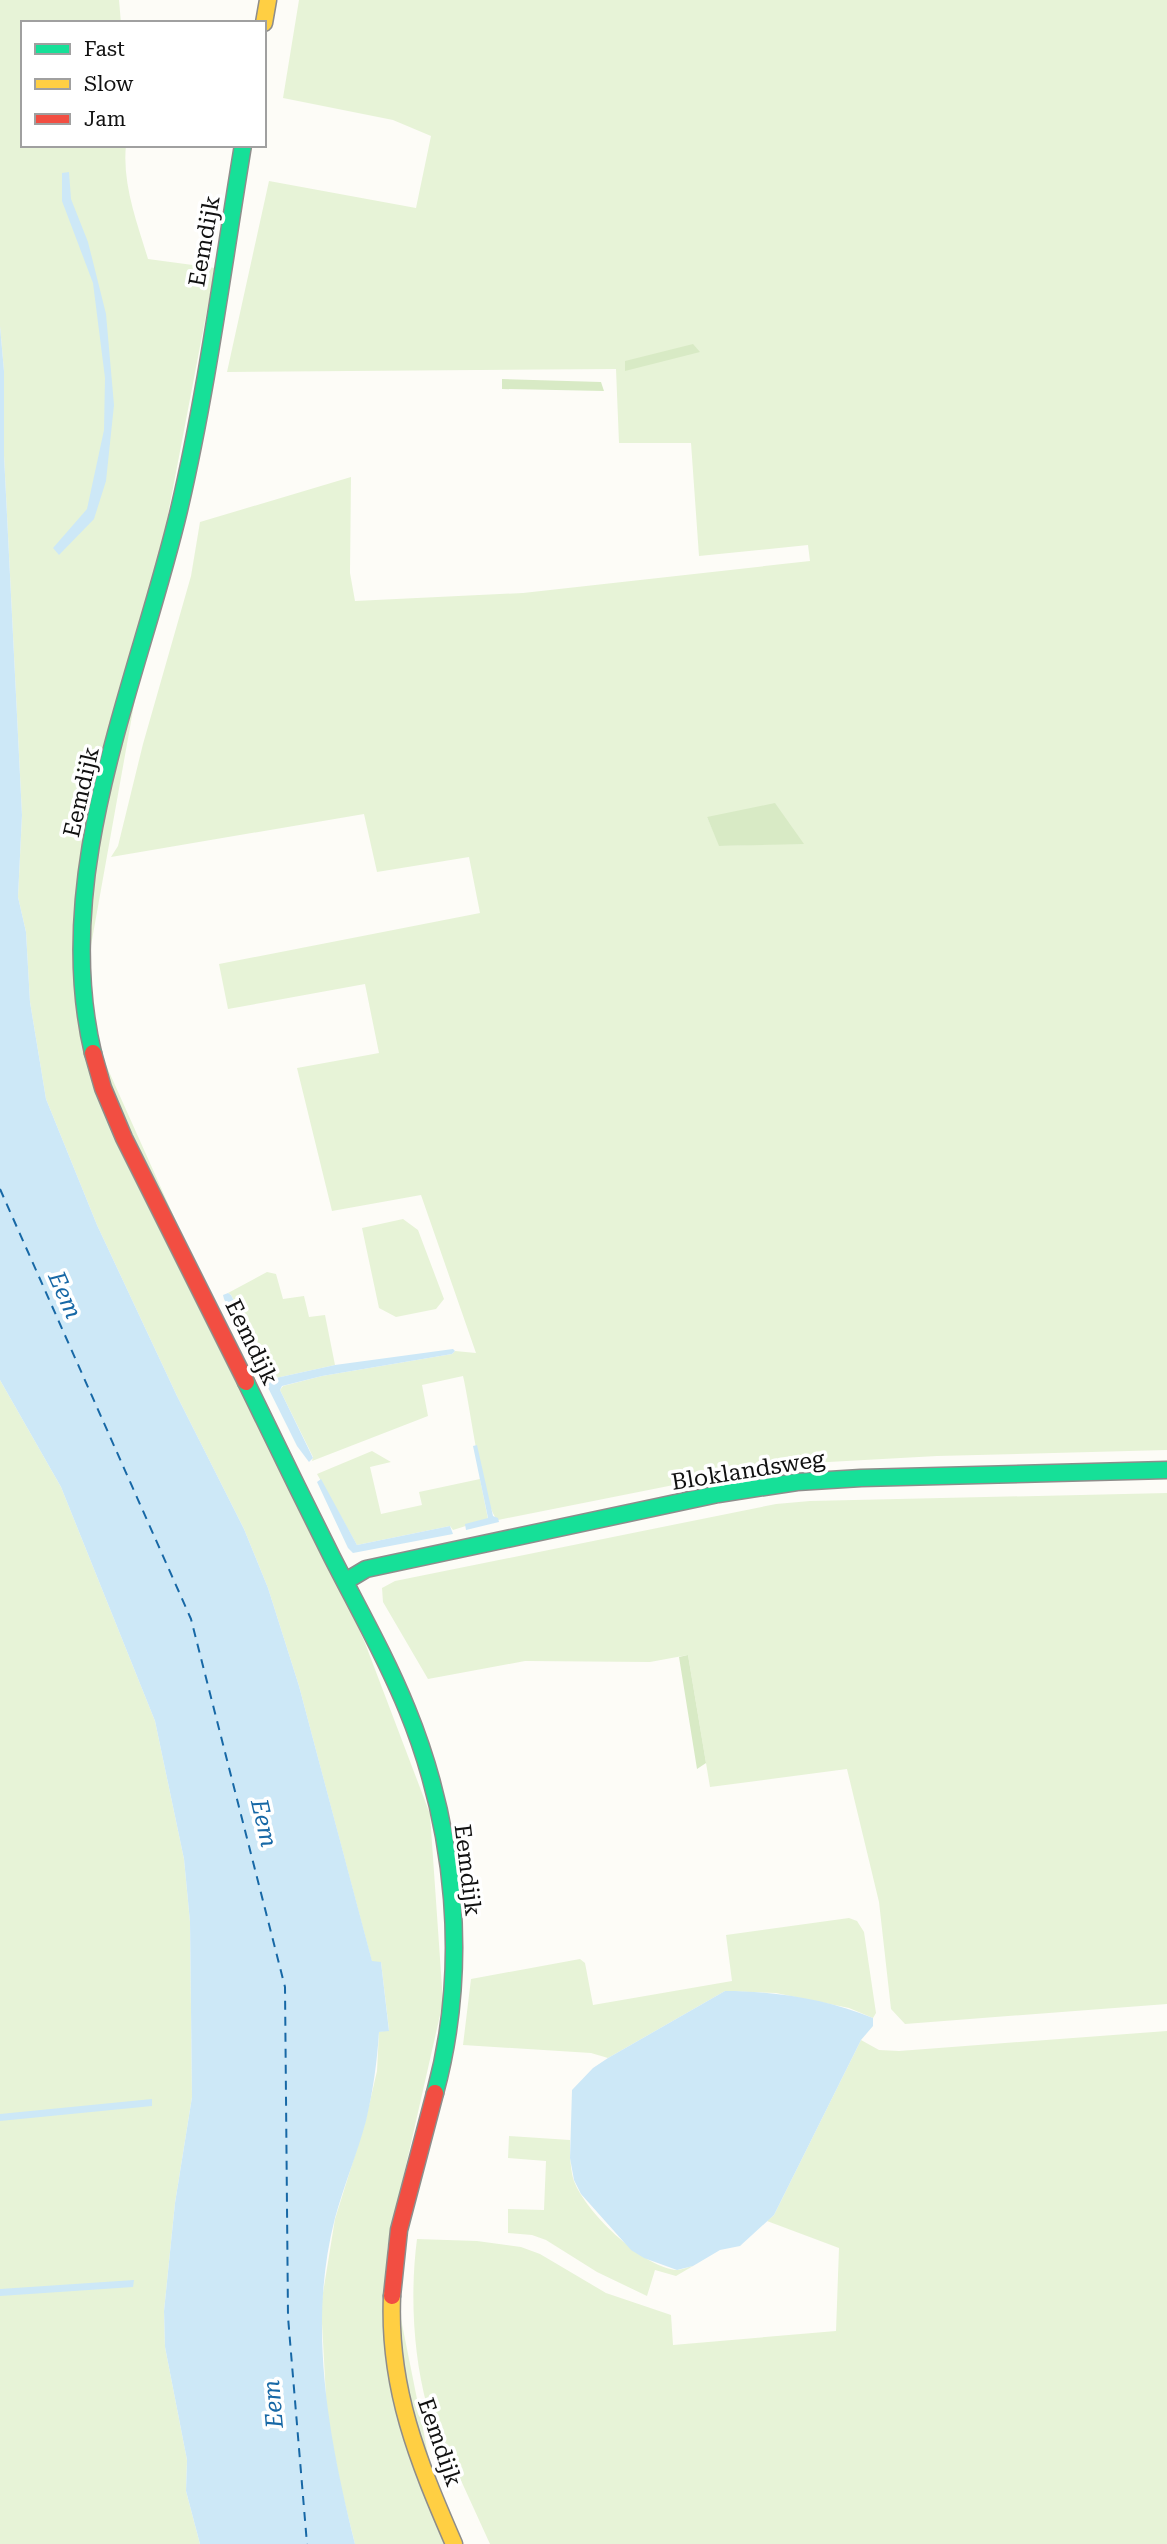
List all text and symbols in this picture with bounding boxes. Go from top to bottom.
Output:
legend [21,21,266,147]
text: Fast [84,37,125,61]
text: Slow [84,72,134,96]
text: Jam [84,107,126,131]
street label: Eemdijk [183,193,226,289]
street label: Eemdijk [58,744,105,840]
water label: Eem [42,1266,88,1323]
street label: Eemdijk [219,1295,284,1390]
street label: Bloklandsweg [670,1445,827,1496]
water label: Eem [245,1795,283,1850]
street label: Eemdijk [448,1823,487,1918]
water label: Eem [257,2379,289,2430]
street label: Eemdijk [412,2394,467,2490]

